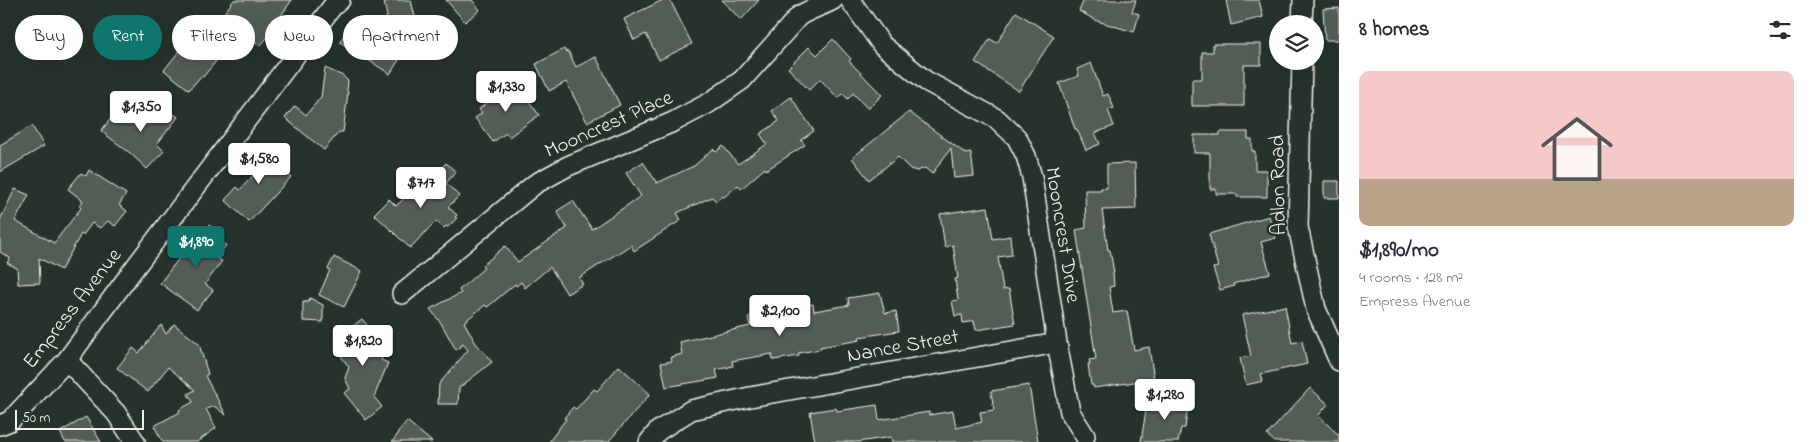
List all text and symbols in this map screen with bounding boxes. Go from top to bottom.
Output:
chip: Buy [15,15,83,60]
chip: Rent [93,15,162,60]
chip: Filters [172,15,255,60]
chip: New [265,15,333,60]
chip: Apartment [343,15,458,60]
map controls [1269,15,1324,70]
button: layers [1269,15,1324,70]
text: 8 homes [1359,15,1429,45]
icon: filters [1766,16,1794,44]
pin: $1,330 [465,70,547,113]
text: $1,330 [487,75,525,99]
street label: Mooncrest Place [540,83,679,167]
pin: $1,350 [100,90,182,133]
text: $1,350 [121,95,161,119]
icon: home [1532,104,1622,194]
street label: Adlon Road [1263,134,1295,235]
pin: $1,580 [218,142,300,185]
text: $1,580 [239,147,279,171]
street label: Mooncrest Drive [1036,165,1088,306]
pin: $717 [391,166,451,209]
text: $717 [407,171,435,195]
pin: $1,890 [155,226,237,268]
text: $1,890 [178,230,214,254]
text: $1,890/mo [1359,236,1439,266]
street label: Empress Avenue [16,242,130,376]
text: 4 rooms · 128 m² [1359,266,1463,290]
text: Empress Avenue [1359,290,1470,314]
pin: $2,100 [739,294,821,337]
text: $2,100 [760,299,800,323]
street label: Nance Street [845,322,961,372]
pin: $1,820 [322,324,404,367]
text: $1,820 [344,329,382,353]
pin: $1,280 [1124,378,1206,421]
text: $1,280 [1146,383,1184,407]
scale bar [15,407,144,430]
text: 50 m [22,408,50,429]

